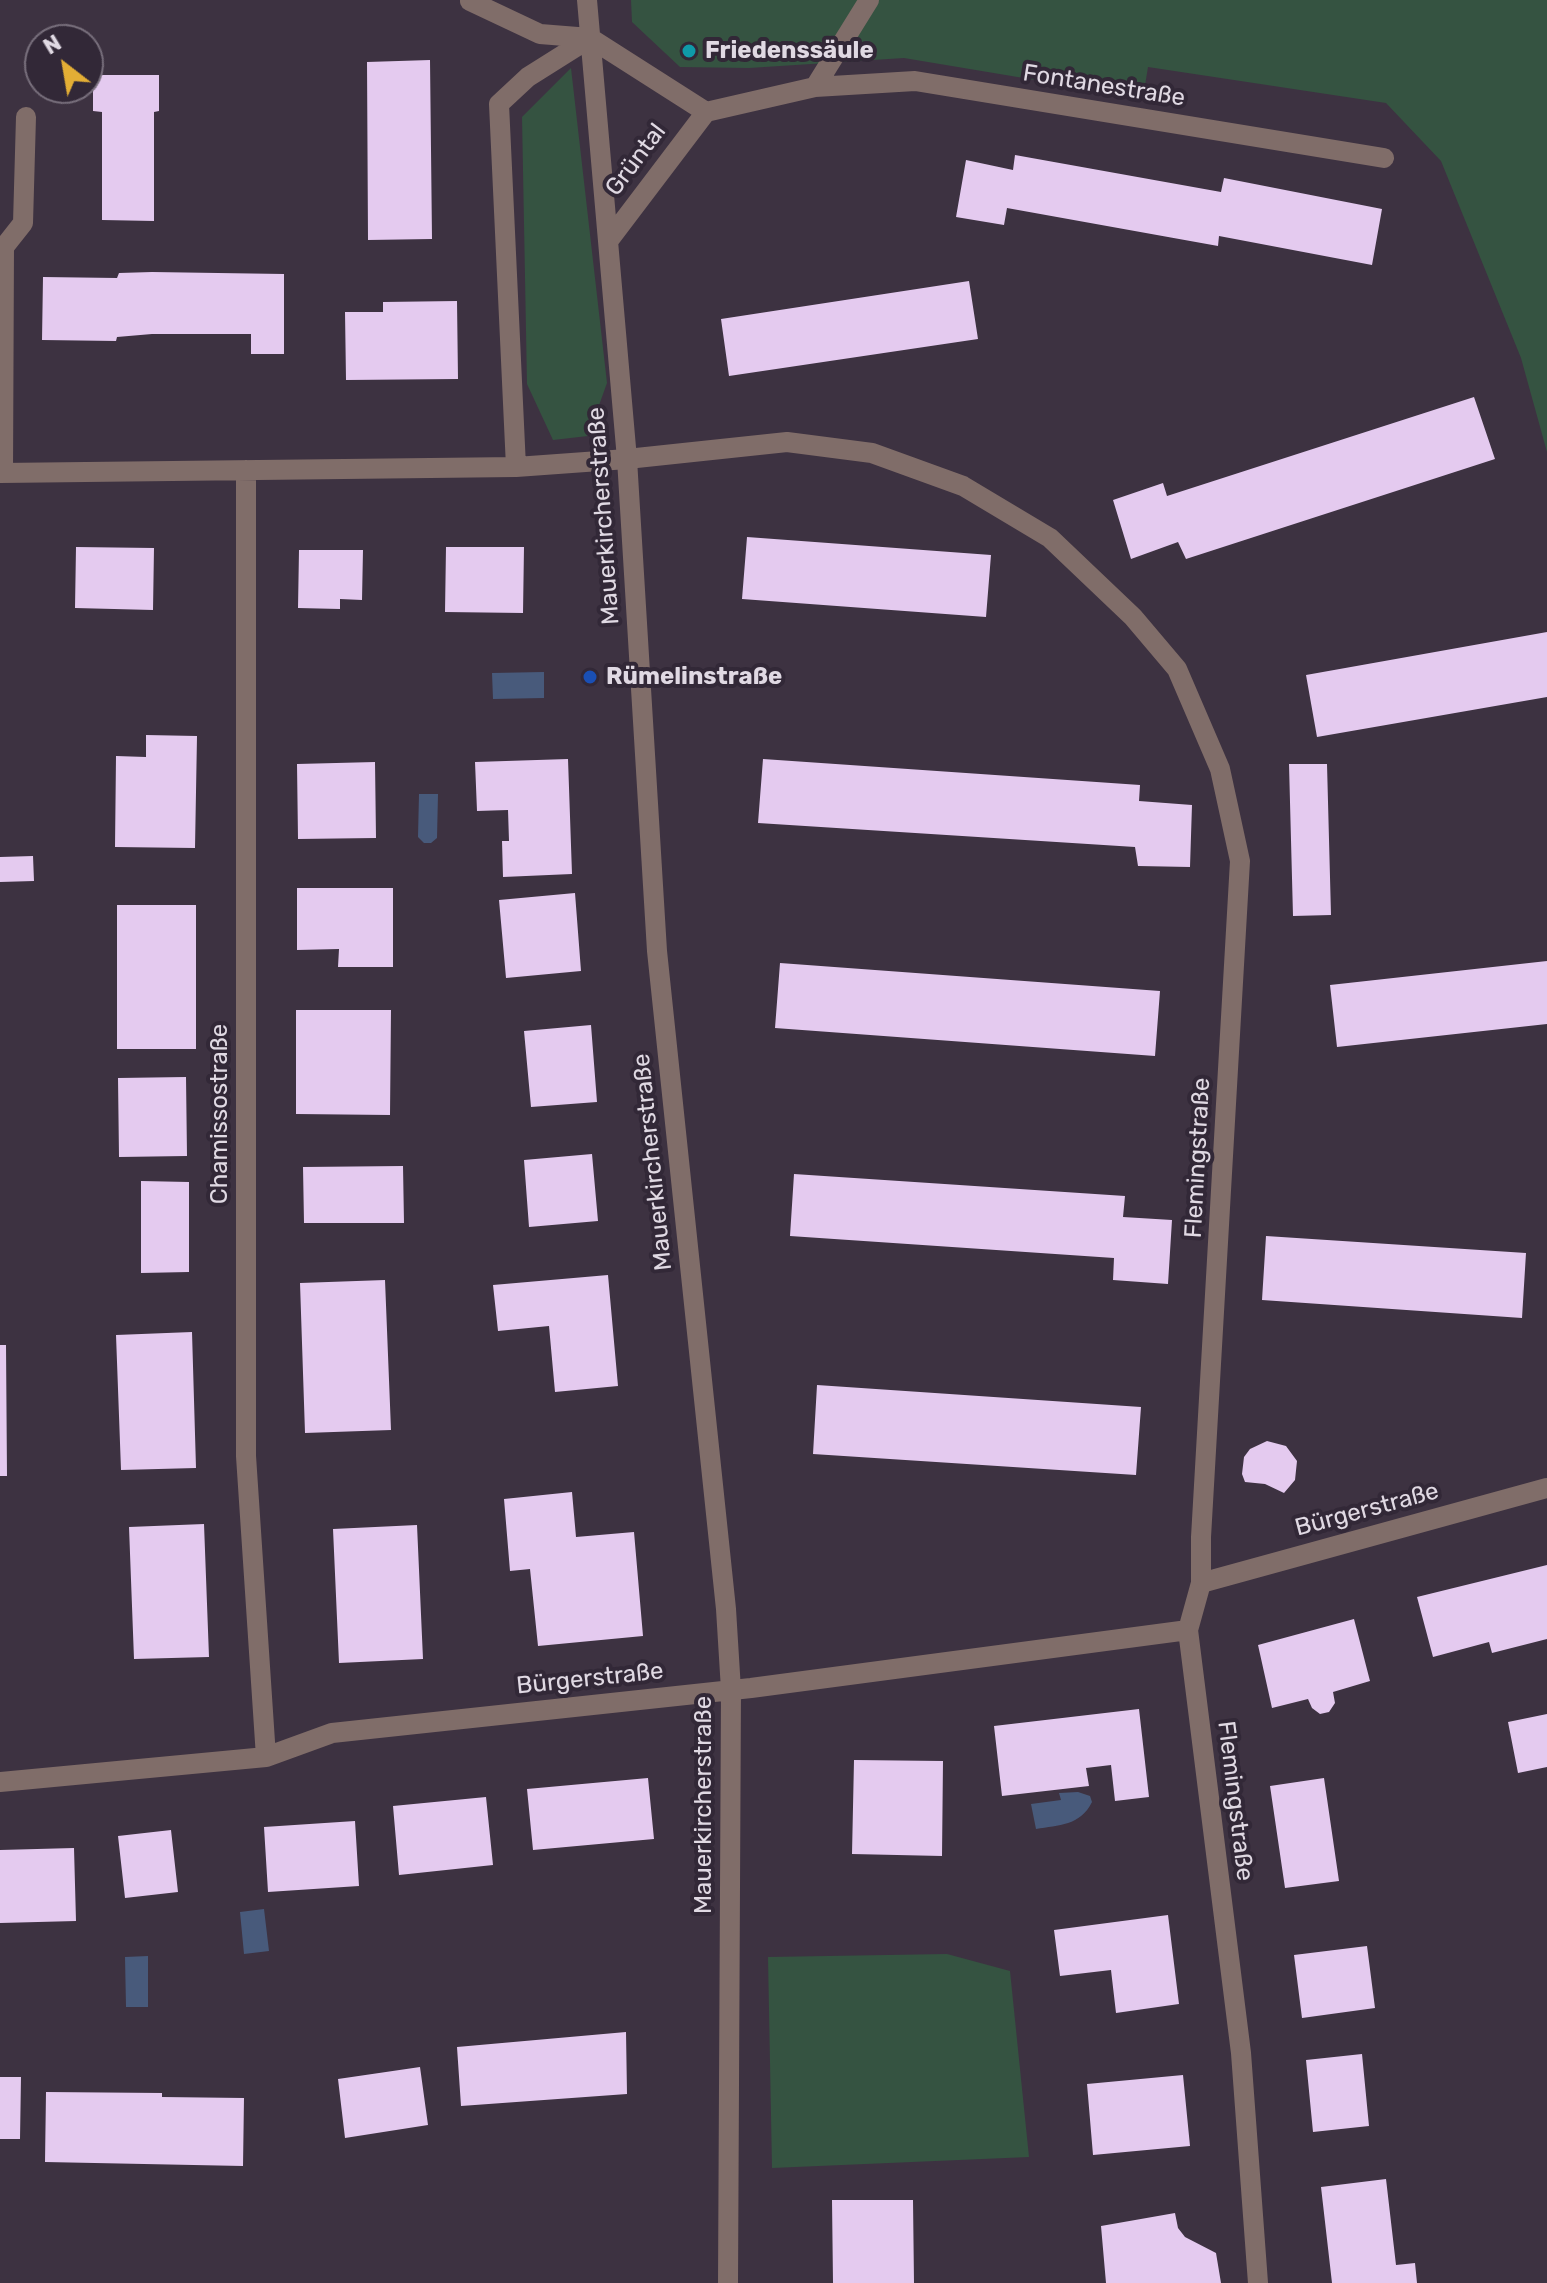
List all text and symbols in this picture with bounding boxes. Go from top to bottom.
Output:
north arrow [24,24,104,104]
text: N [39,29,66,60]
place label: Friedenssäule [705,37,874,65]
marker: Friedenssäule [680,42,698,60]
street label: Fontanestraße [1021,59,1187,113]
street label: Grüntal [600,118,672,202]
street label: Mauerkircherstraße [582,406,626,626]
place label: Rümelinstraße [606,663,782,691]
marker: Rümelinstraße [581,668,599,686]
street label: Chamissostraße [206,1024,234,1204]
street label: Mauerkircherstraße [627,1052,679,1272]
street label: Flemingstraße [1179,1077,1217,1239]
street label: Bürgerstraße [1292,1477,1442,1543]
street label: Bürgerstraße [515,1657,665,1701]
street label: Mauerkircherstraße [690,1696,718,1914]
street label: Flemingstraße [1211,1720,1259,1882]

